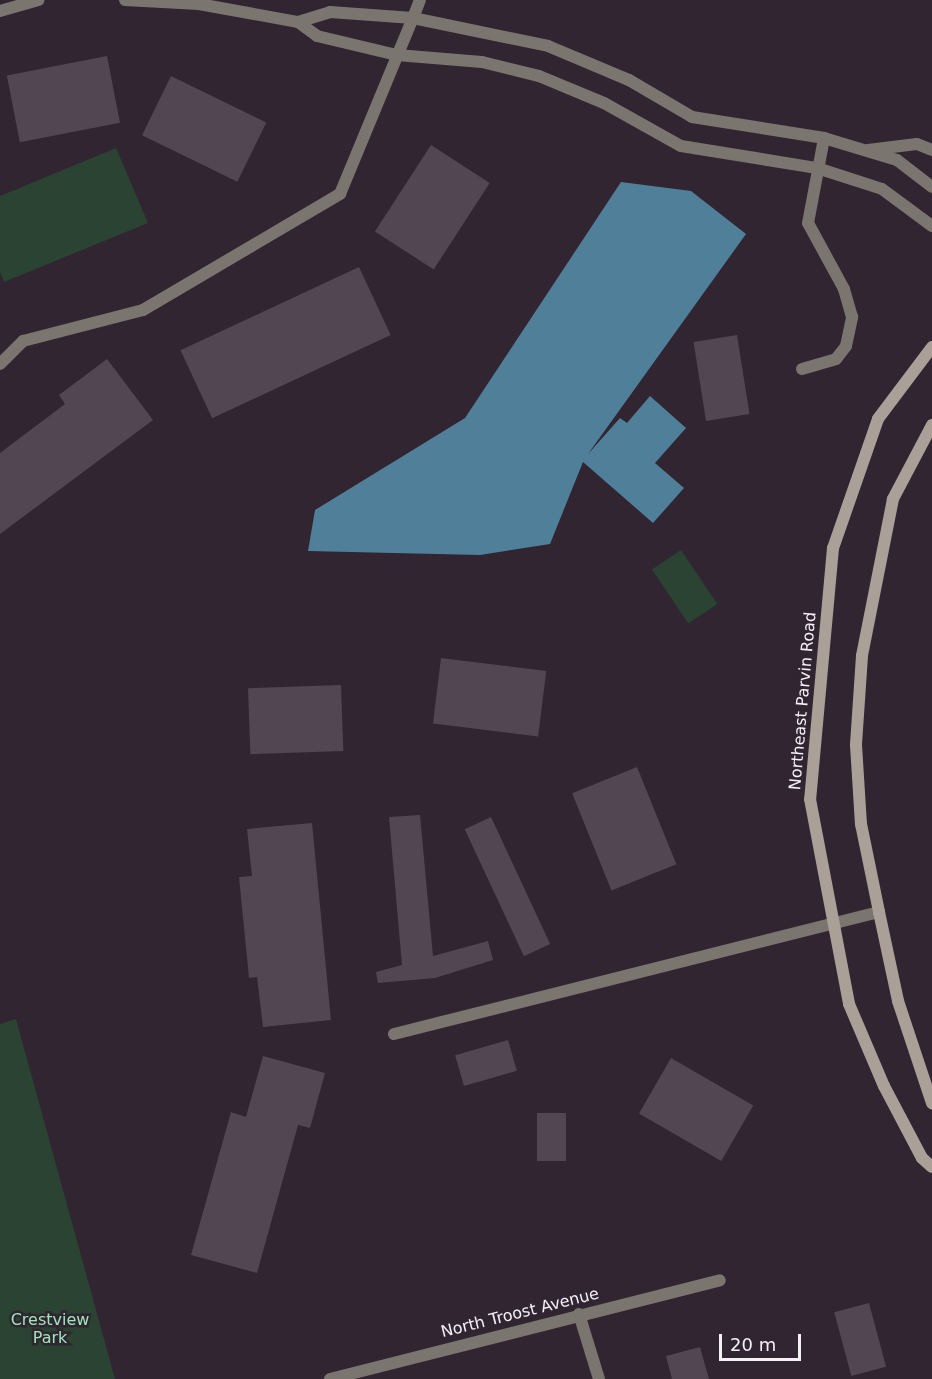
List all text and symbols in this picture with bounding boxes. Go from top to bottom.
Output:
street label: Northeast Parvin Road [786,611,820,791]
street label: North Troost Avenue [439,1284,601,1342]
park label: Crestview Park [11,1310,89,1348]
scale bar [722,1322,804,1360]
text: 20 m [730,1334,776,1355]

